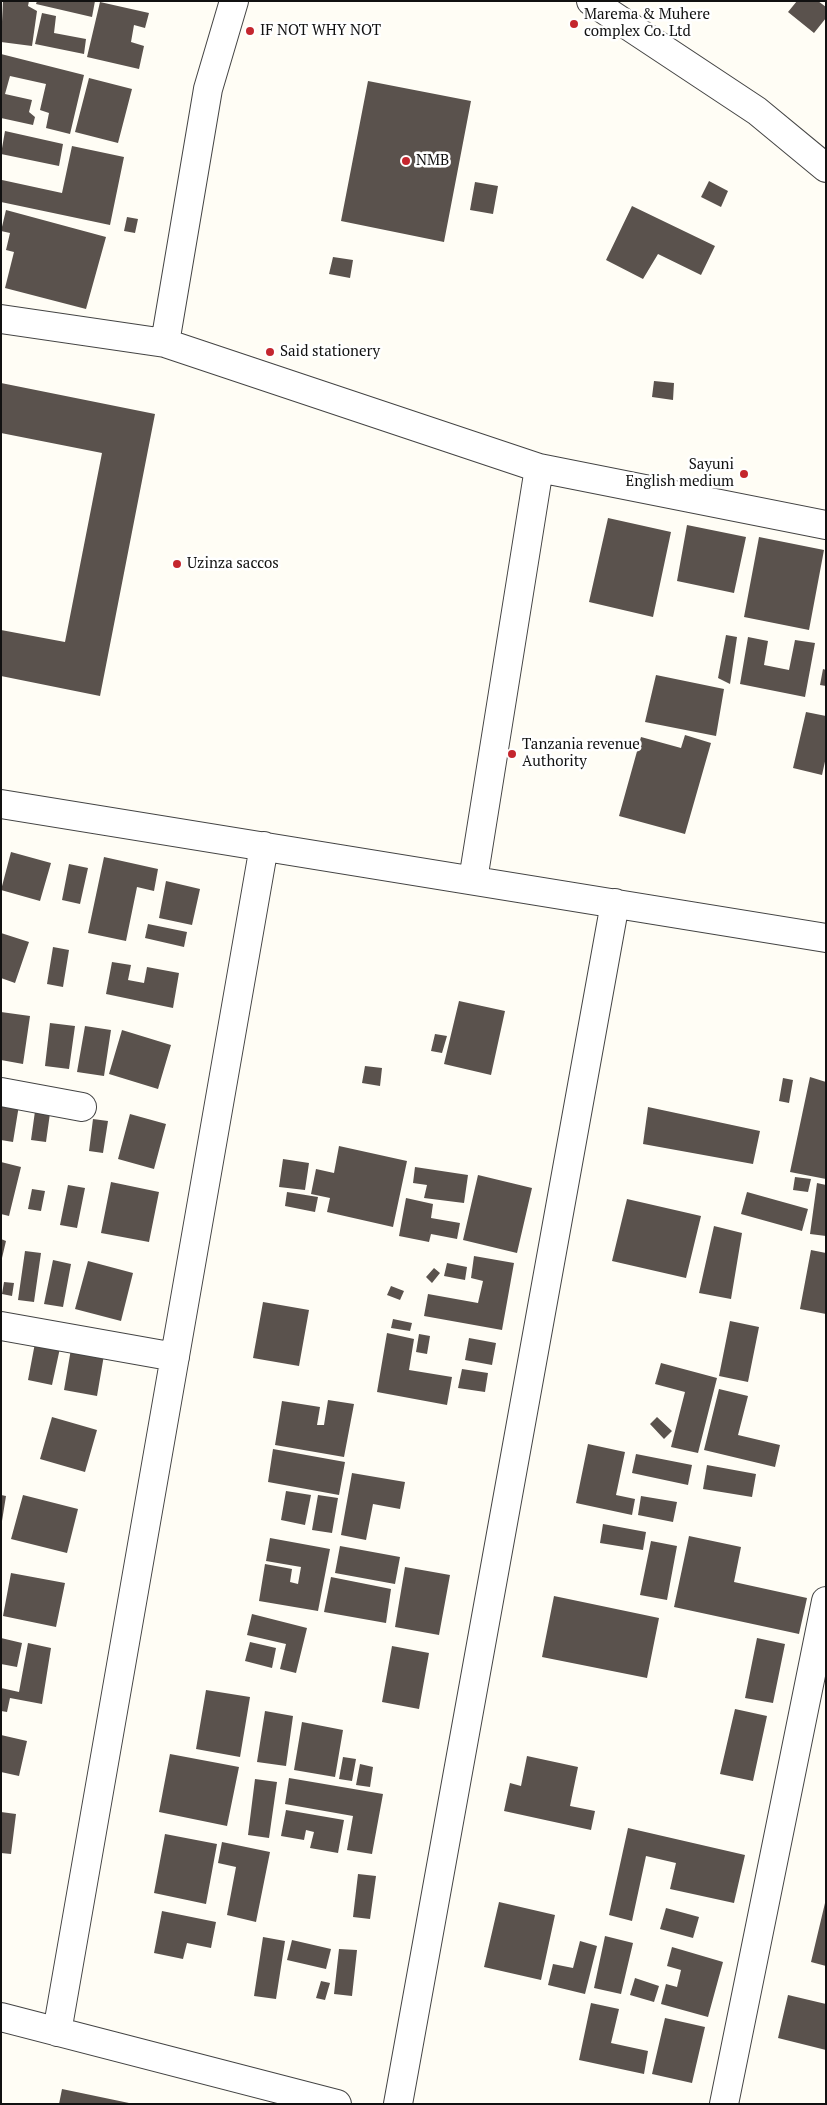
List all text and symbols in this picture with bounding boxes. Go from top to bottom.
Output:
place label: Marema & Muhere complex Co. Ltd [584,6,710,41]
marker: Marema & Muhere complex Co. Ltd [568,18,580,30]
place label: IF NOT WHY NOT [260,22,381,40]
marker: IF NOT WHY NOT [244,25,256,37]
place label: NMB [416,152,449,170]
marker: NMB [400,155,412,167]
place label: Said stationery [280,343,380,361]
marker: Said stationery [264,346,276,358]
place label: Sayuni English medium [626,456,734,491]
marker: Sayuni English medium [738,468,750,480]
place label: Uzinza saccos [187,555,279,573]
marker: Uzinza saccos [171,558,183,570]
place label: Tanzania revenue Authority [522,736,640,771]
marker: Tanzania revenue Authority [506,748,518,760]

